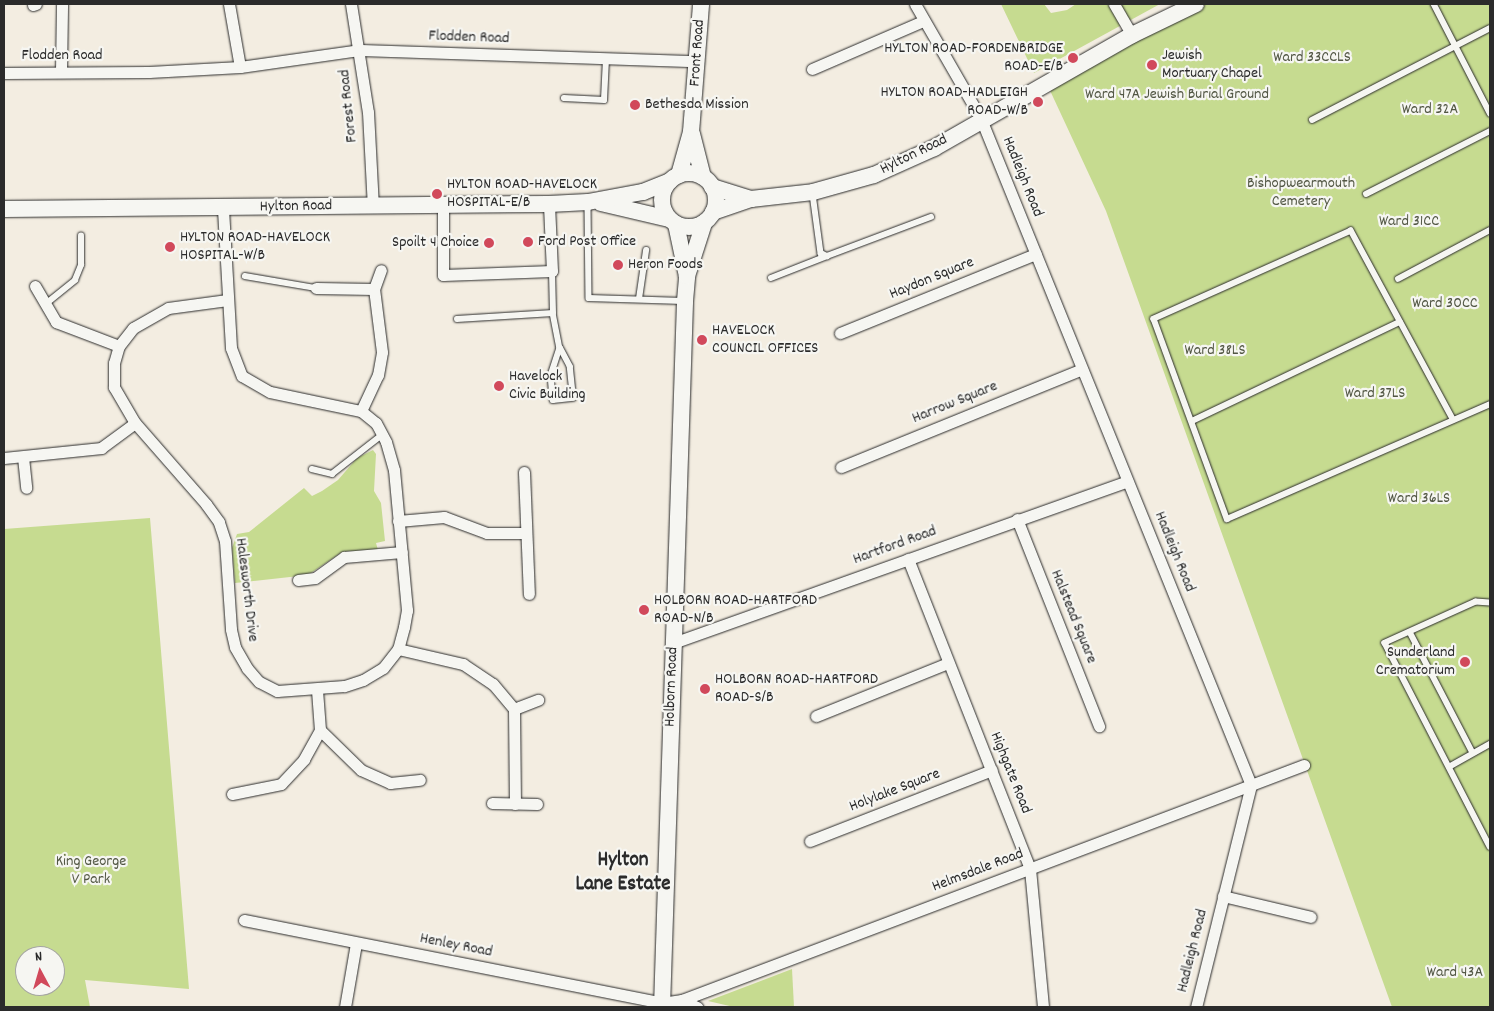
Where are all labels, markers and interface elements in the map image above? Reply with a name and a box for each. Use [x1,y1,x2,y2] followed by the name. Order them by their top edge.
[686,19,710,87] street label: Front Road
[428,27,510,49] street label: Flodden Road
[884,39,1063,77] place label: HYLTON ROAD-FORDENBRIDGE ROAD-E/B
[21,46,103,66] street label: Flodden Road
[1162,46,1262,84] place label: Jewish Mortuary Chapel
[1273,48,1351,68] park label: Ward 33CCLS
[1067,52,1079,64] marker: HYLTON ROAD-FORDENBRIDGE ROAD-E/B
[1146,59,1158,71] marker: Jewish Mortuary Chapel
[336,68,362,144] street label: Forest Road
[881,83,1028,121] place label: HYLTON ROAD-HADLEIGH ROAD-W/B
[1085,85,1269,105] park label: Ward 47A Jewish Burial Ground
[645,95,749,115] place label: Bethesda Mission
[1032,96,1044,108] marker: HYLTON ROAD-HADLEIGH ROAD-W/B
[629,99,641,111] marker: Bethesda Mission
[1402,100,1458,120] park label: Ward 32A
[877,130,951,180] street label: Hylton Road
[997,134,1047,220] street label: Hadleigh Road
[1247,174,1355,212] park label: Bishopwearmouth Cemetery
[447,175,597,213] place label: HYLTON ROAD-HAVELOCK HOSPITAL-E/B
[431,188,443,200] marker: HYLTON ROAD-HAVELOCK HOSPITAL-E/B
[260,197,332,217] street label: Hylton Road
[1379,212,1439,232] park label: Ward 31CC
[180,228,330,266] place label: HYLTON ROAD-HAVELOCK HOSPITAL-W/B
[538,232,636,252] place label: Ford Post Office
[392,233,479,253] place label: Spoilt 4 Choice
[522,236,534,248] marker: Ford Post Office
[483,237,495,249] marker: Spoilt 4 Choice
[164,241,176,253] marker: HYLTON ROAD-HAVELOCK HOSPITAL-W/B
[887,253,977,305] street label: Haydon Square
[628,255,703,275] place label: Heron Foods
[612,259,624,271] marker: Heron Foods
[1412,294,1478,314] park label: Ward 30CC
[712,321,818,359] place label: HAVELOCK COUNCIL OFFICES
[696,334,708,346] marker: HAVELOCK COUNCIL OFFICES
[1185,341,1245,361] park label: Ward 38LS
[509,367,586,405] place label: Havelock Civic Building
[910,377,1000,429] street label: Harrow Square
[493,380,505,392] marker: Havelock Civic Building
[1345,384,1405,404] park label: Ward 37LS
[1388,489,1450,509] park label: Ward 36LS
[1149,509,1199,595] street label: Hadleigh Road
[851,522,939,570] street label: Hartford Road
[230,537,262,643] street label: Halesworth Drive
[1045,567,1101,667] street label: Halstead Square
[654,591,817,629] place label: HOLBORN ROAD-HARTFORD ROAD-N/B
[638,604,650,616] marker: HOLBORN ROAD-HARTFORD ROAD-N/B
[1376,643,1455,681] place label: Sunderland Crematorium
[661,647,683,727] street label: Holborn Road
[1459,656,1471,668] marker: Sunderland Crematorium
[715,670,878,708] place label: HOLBORN ROAD-HARTFORD ROAD-S/B
[699,683,711,695] marker: HOLBORN ROAD-HARTFORD ROAD-S/B
[985,729,1035,817] street label: Highgate Road
[847,765,943,817] street label: Holylake Square
[930,845,1026,897] street label: Helmsdale Road
[575,848,671,898] district label: Hylton Lane Estate
[56,852,126,890] park label: King George V Park
[1173,907,1213,995] street label: Hadleigh Road
[418,930,494,962] street label: Henley Road
[15,946,65,996] north arrow
[34,947,43,967] text: N
[1427,963,1483,983] park label: Ward 43A

